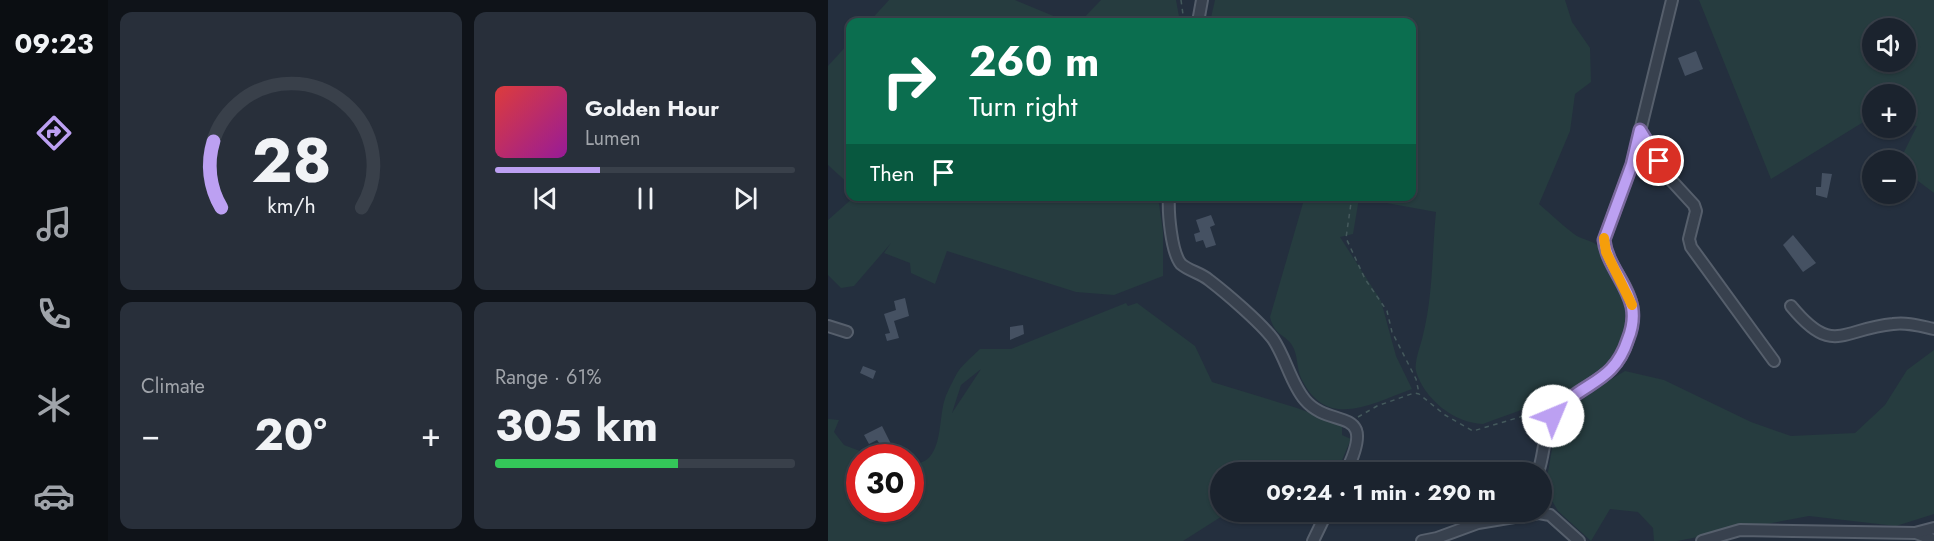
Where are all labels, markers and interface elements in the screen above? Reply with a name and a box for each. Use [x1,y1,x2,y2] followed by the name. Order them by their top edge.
[1862,18,1916,204] map controls
[1862,18,1916,72] button: sound
[14,24,94,63] text: 09:23
[969,31,1100,92] text: 260 m
[870,42,948,120] icon: right
[1862,84,1916,138] button: +
[969,87,1077,126] text: Turn right
[585,92,719,124] text: Golden Hour
[33,112,75,154] icon: directions
[251,115,331,205] text: 28
[585,124,641,153] text: Lumen
[1633,135,1684,186] pin
[1642,144,1675,177] icon: arrive
[1862,150,1916,204] button: −
[927,156,960,189] icon: arrive
[870,157,915,189] text: Then
[529,182,562,215] icon: previous
[629,182,662,215] icon: pause
[729,182,762,215] icon: next
[267,190,315,221] text: km/h
[33,203,75,245] icon: music
[33,293,75,335] icon: phone
[495,363,602,392] text: Range · 61%
[141,372,205,401] text: Climate
[33,384,75,426] icon: climate
[1521,384,1585,448] position arrow
[495,393,658,458] text: 305 km
[254,402,327,467] text: 20°
[141,411,160,458] text: −
[421,411,441,458] text: +
[846,444,924,522] speed limit sign: 30
[33,475,75,517] icon: car
[1266,476,1496,508] text: 09:24 · 1 min · 290 m

